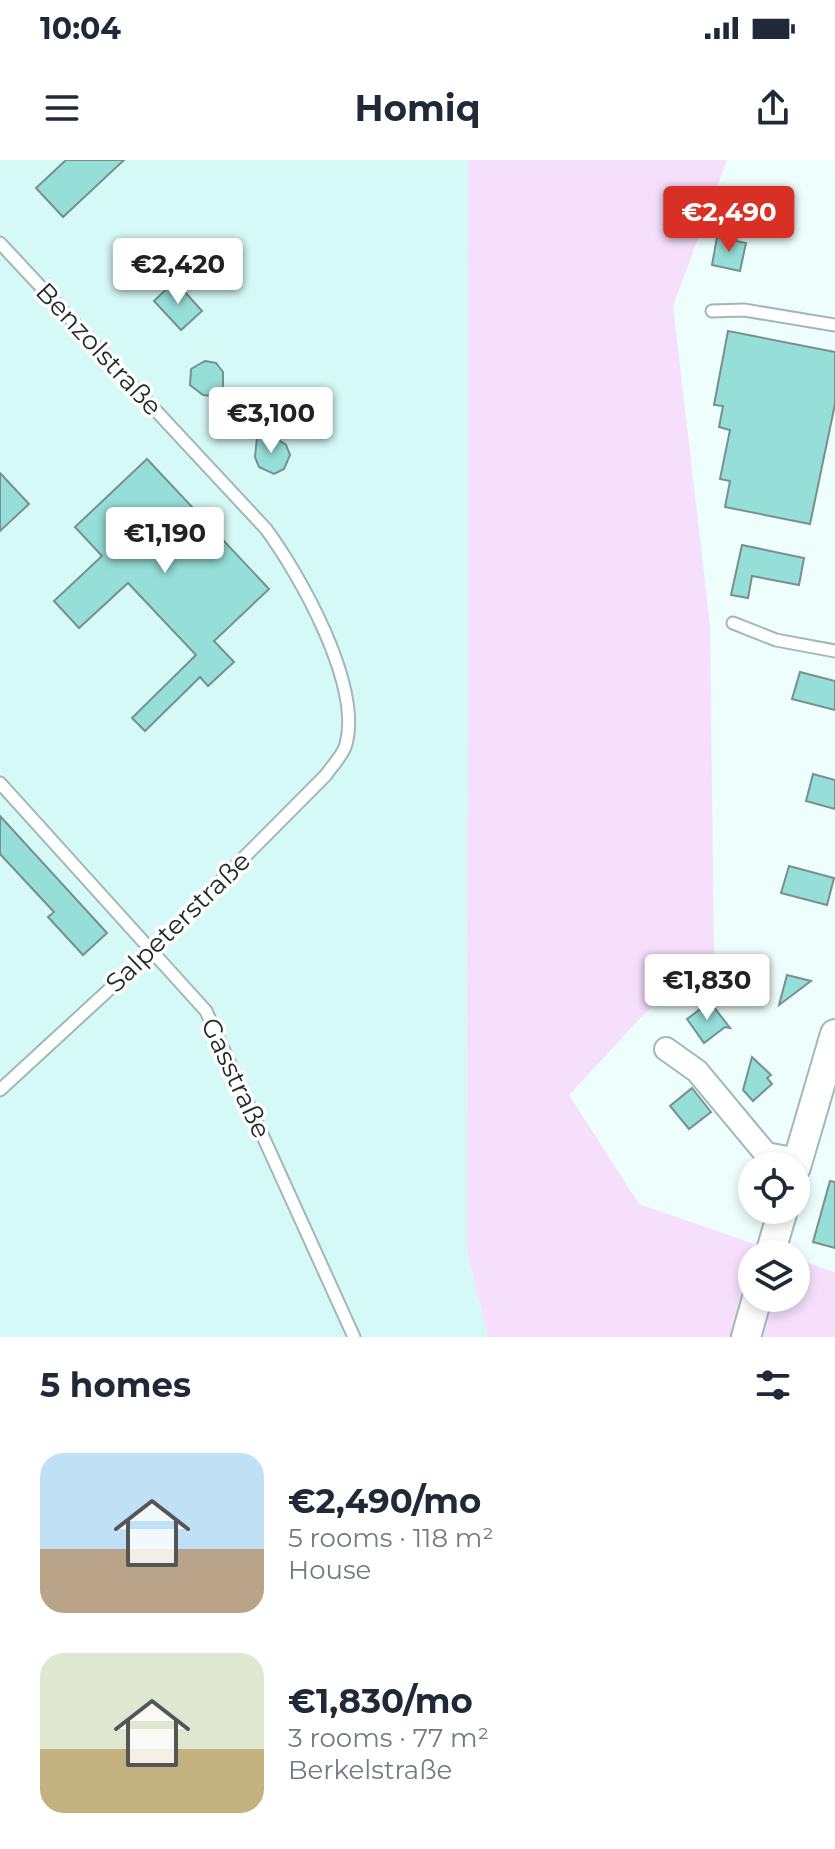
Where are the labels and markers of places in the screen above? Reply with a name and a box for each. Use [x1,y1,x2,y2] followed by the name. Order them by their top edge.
[664,186,794,254] pin: €2,490
[113,238,243,306] pin: €2,420
[206,387,336,455] pin: €3,100
[100,507,230,575] pin: €1,190
[642,954,772,1022] pin: €1,830

